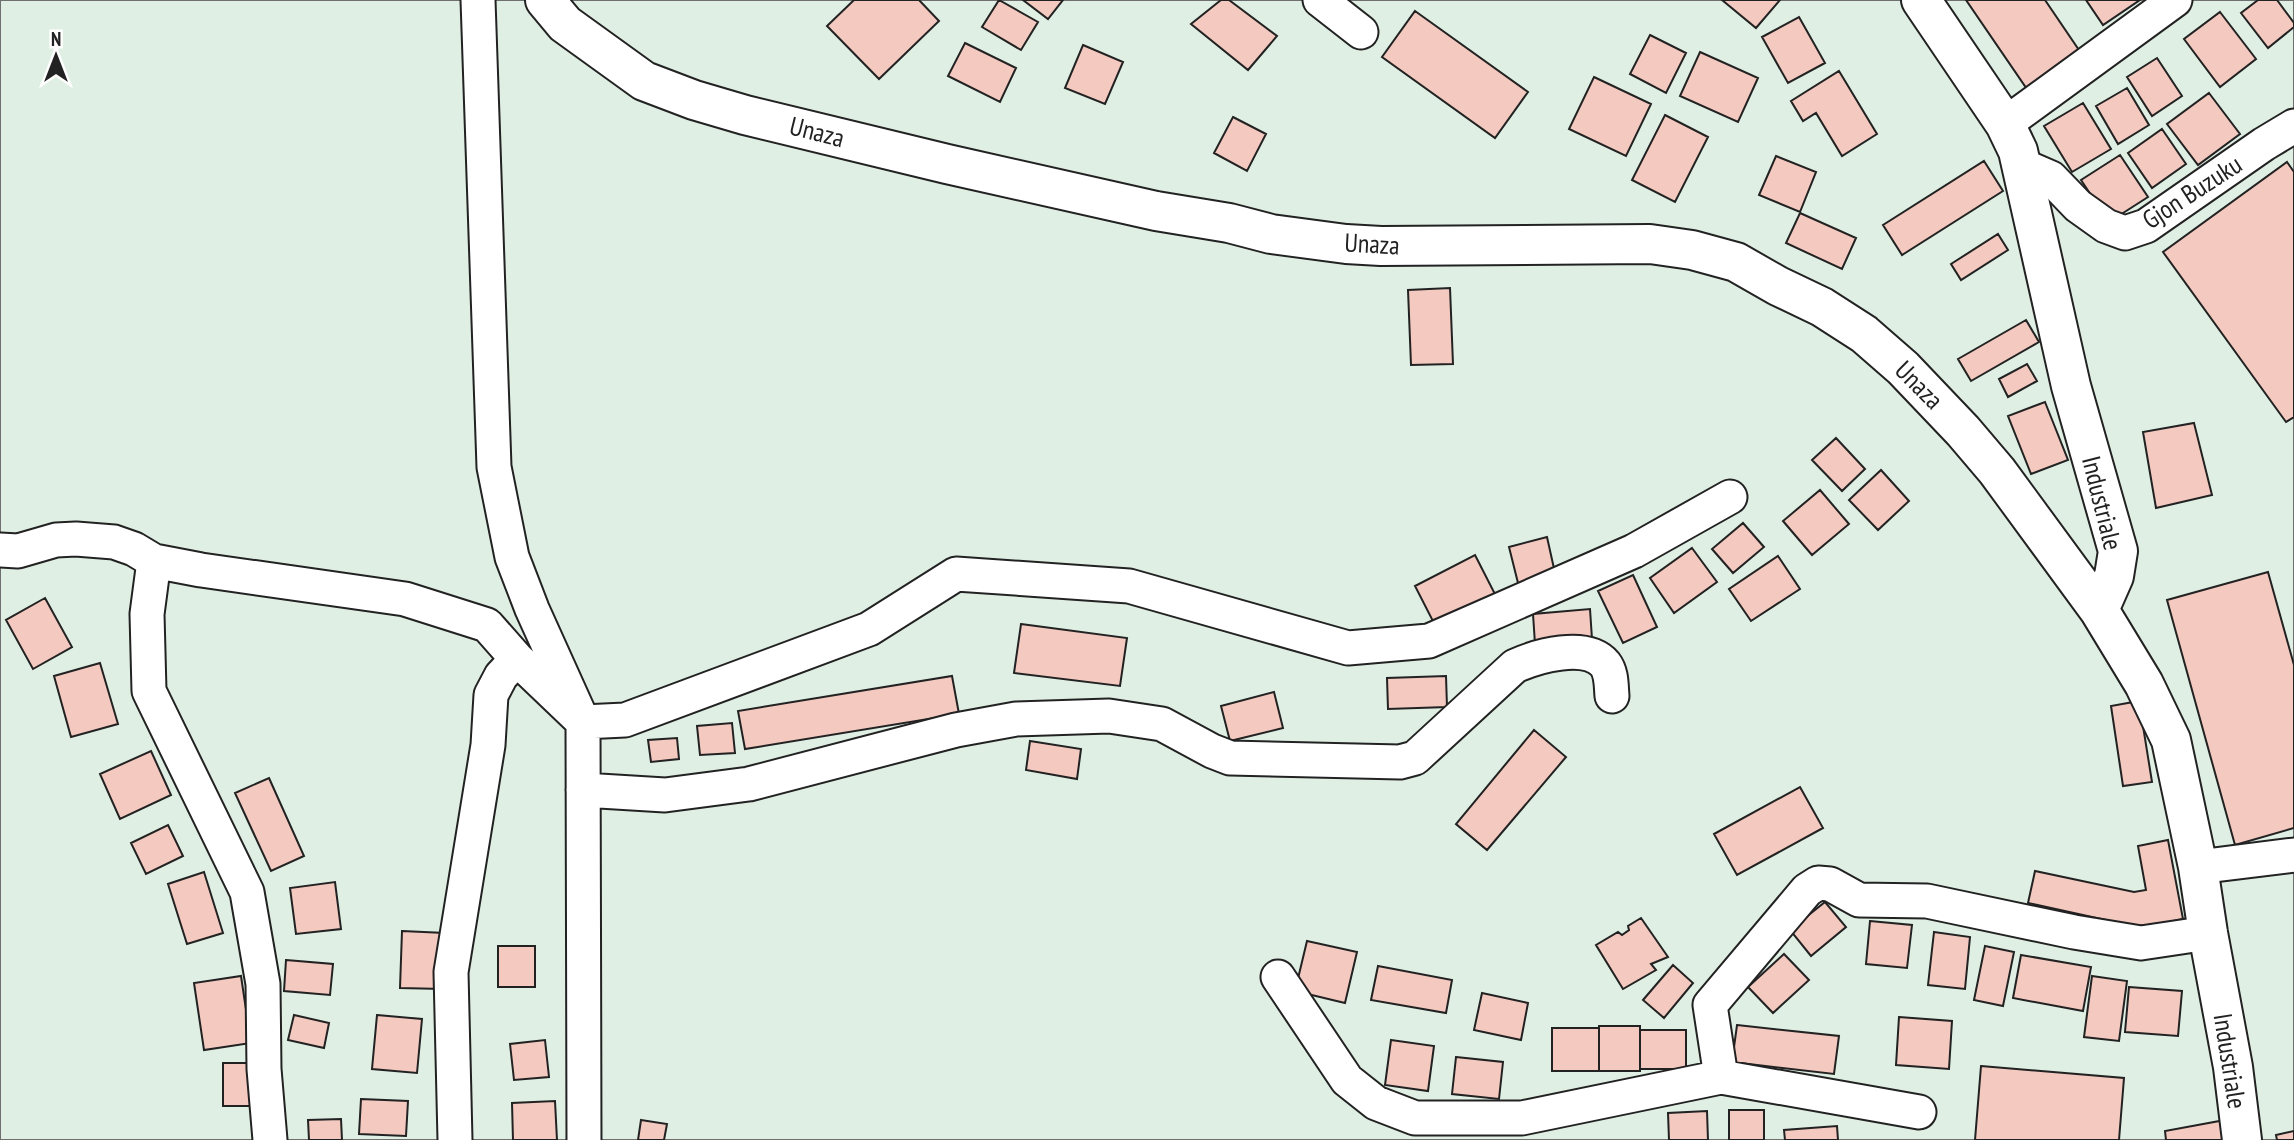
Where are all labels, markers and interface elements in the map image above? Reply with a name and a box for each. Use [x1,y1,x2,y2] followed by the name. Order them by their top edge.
[21,21,91,91] north arrow
[51,27,61,51] text: N
[786,109,848,154] street label: Unaza
[2136,147,2248,236] street label: Gjon Buzuku
[1344,226,1400,261] street label: Unaza
[1888,353,1951,416] street label: Unaza
[2075,452,2130,553] street label: Industriale
[2207,1011,2254,1111] street label: Industriale

